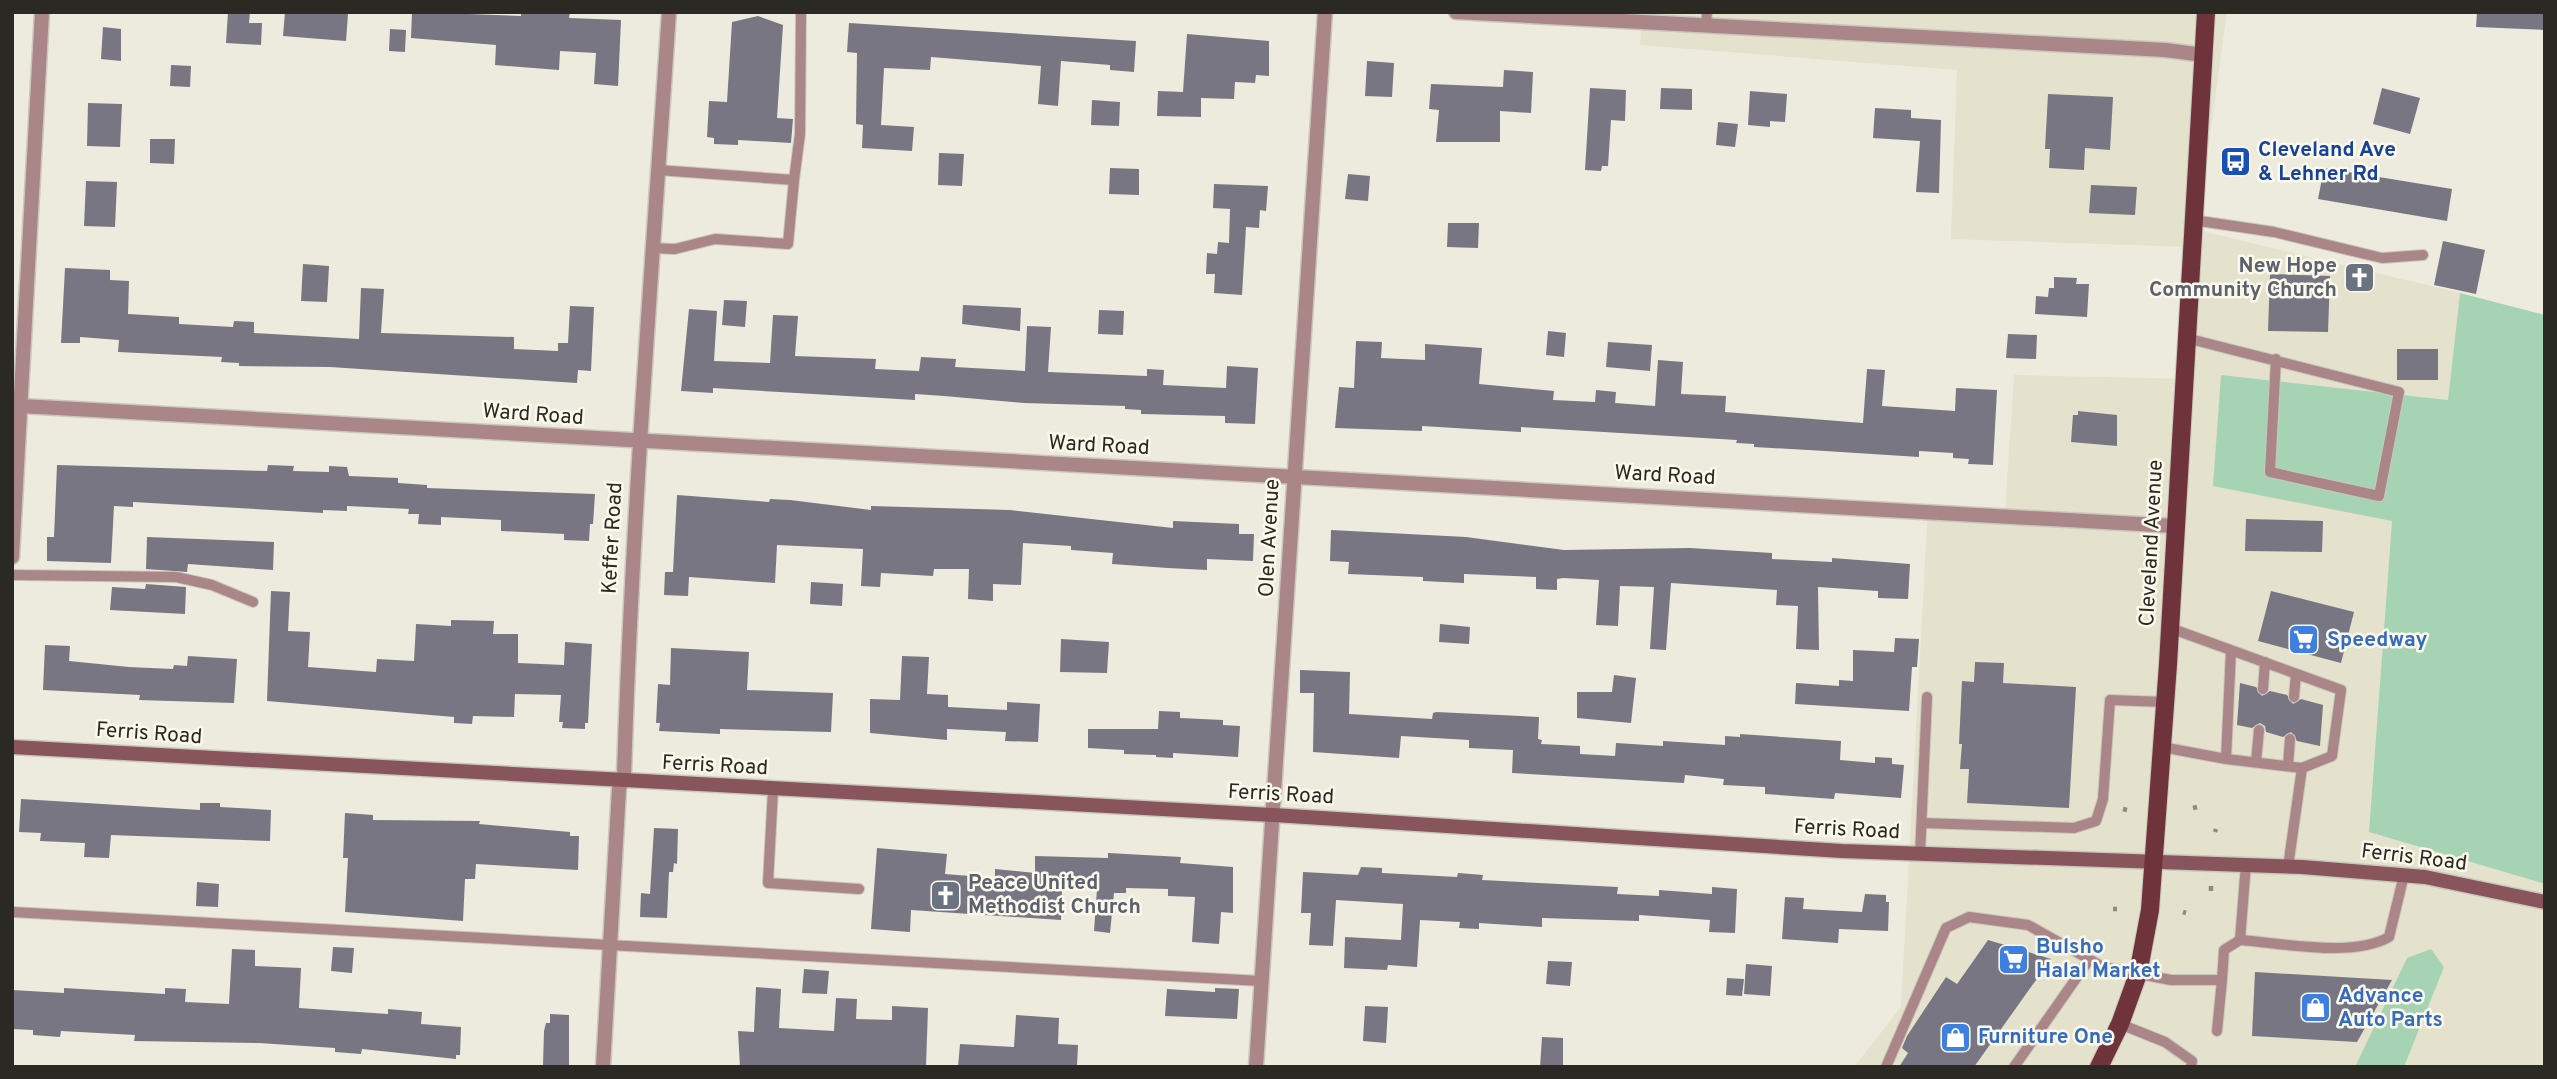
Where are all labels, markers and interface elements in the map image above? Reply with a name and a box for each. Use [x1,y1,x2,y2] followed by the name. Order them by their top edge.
[2258,137,2396,188] place label: Cleveland Ave & Lehner Rd
[2218,145,2252,179] bus stop icon: Cleveland Ave & Lehner Rd
[2149,253,2337,304] place label: New Hope Community Church
[2343,261,2377,295] church icon: New Hope Community Church
[481,398,585,432] street label: Ward Road
[1048,430,1150,462] street label: Ward Road
[2134,459,2170,627] street label: Cleveland Avenue
[1614,460,1716,492] street label: Ward Road
[1253,478,1287,598] street label: Olen Avenue
[597,481,629,595] street label: Keffer Road
[2287,623,2321,657] supermarket icon: Speedway
[2327,627,2427,654] place label: Speedway
[95,717,203,751] street label: Ferris Road
[661,750,769,782] street label: Ferris Road
[1227,779,1335,811] street label: Ferris Road
[1793,814,1901,846] street label: Ferris Road
[2360,838,2468,878] street label: Ferris Road
[968,870,1141,921] place label: Peace United Methodist Church
[928,878,962,912] church icon: Peace United Methodist Church
[2036,934,2161,985] place label: Bulsho Halal Market
[1996,942,2030,976] supermarket icon: Bulsho Halal Market
[2338,983,2443,1034] place label: Advance Auto Parts
[2298,991,2332,1025] shop icon: Advance Auto Parts
[1938,1020,1972,1054] shop icon: Furniture One
[1978,1024,2113,1051] place label: Furniture One

